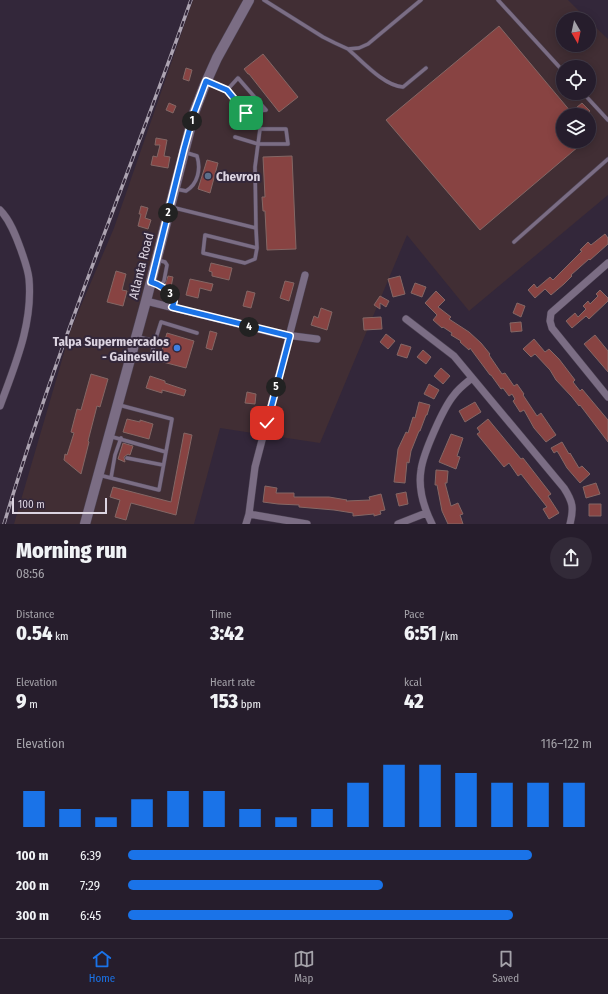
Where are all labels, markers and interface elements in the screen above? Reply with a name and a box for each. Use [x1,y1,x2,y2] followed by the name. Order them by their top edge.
[556,12,596,52] north arrow
[556,12,596,148] map controls
[556,60,596,100] button: locate
[229,96,263,130] pin
[235,102,257,124] icon: arrive
[556,108,596,148] button: layers
[182,111,202,131] pin: 1
[190,114,194,127] text: 1
[216,169,260,184] place label: Chevron
[203,171,213,181] marker: Chevron
[158,203,178,223] pin: 2
[165,206,171,219] text: 2
[125,231,157,301] street label: Atlanta Road
[160,284,180,304] pin: 3
[167,287,173,300] text: 3
[239,317,259,337] pin: 4
[246,320,252,333] text: 4
[53,334,169,364] place label: Talpa Supermercados - Gainesville
[172,343,182,353] marker: Talpa Supermercados - Gainesville
[266,377,286,397] pin: 5
[273,380,279,393] text: 5
[250,406,284,440] pin
[256,412,278,434] icon: check
[12,496,107,515] scale bar
[18,498,45,511] text: 100 m
[16,537,127,564] text: Morning run
[550,537,592,579] button: share
[16,566,45,581] text: 08:56
[16,608,55,621] text: Distance
[210,608,232,621] text: Time
[404,608,425,621] text: Pace
[16,621,52,645] text: 0.54
[210,621,244,645] text: 3:42
[404,621,437,645] text: 6:51
[52,630,69,643] text: km
[437,630,458,643] text: /km
[16,676,57,689] text: Elevation
[210,676,255,689] text: Heart rate
[404,676,422,689] text: kcal
[16,689,27,713] text: 9
[210,689,238,713] text: 153
[404,689,424,713] text: 42
[27,698,38,711] text: m
[238,698,261,711] text: bpm
[16,736,65,751] text: Elevation
[541,736,592,751] text: 116–122 m
[16,848,48,863] text: 100 m
[80,848,101,863] text: 6:39
[16,878,49,893] text: 200 m
[80,878,100,893] text: 7:29
[16,908,49,923] text: 300 m
[80,908,101,923] text: 6:45
[89,948,115,985] tab: Home
[293,948,315,985] tab: Map
[492,948,519,985] tab: Saved

